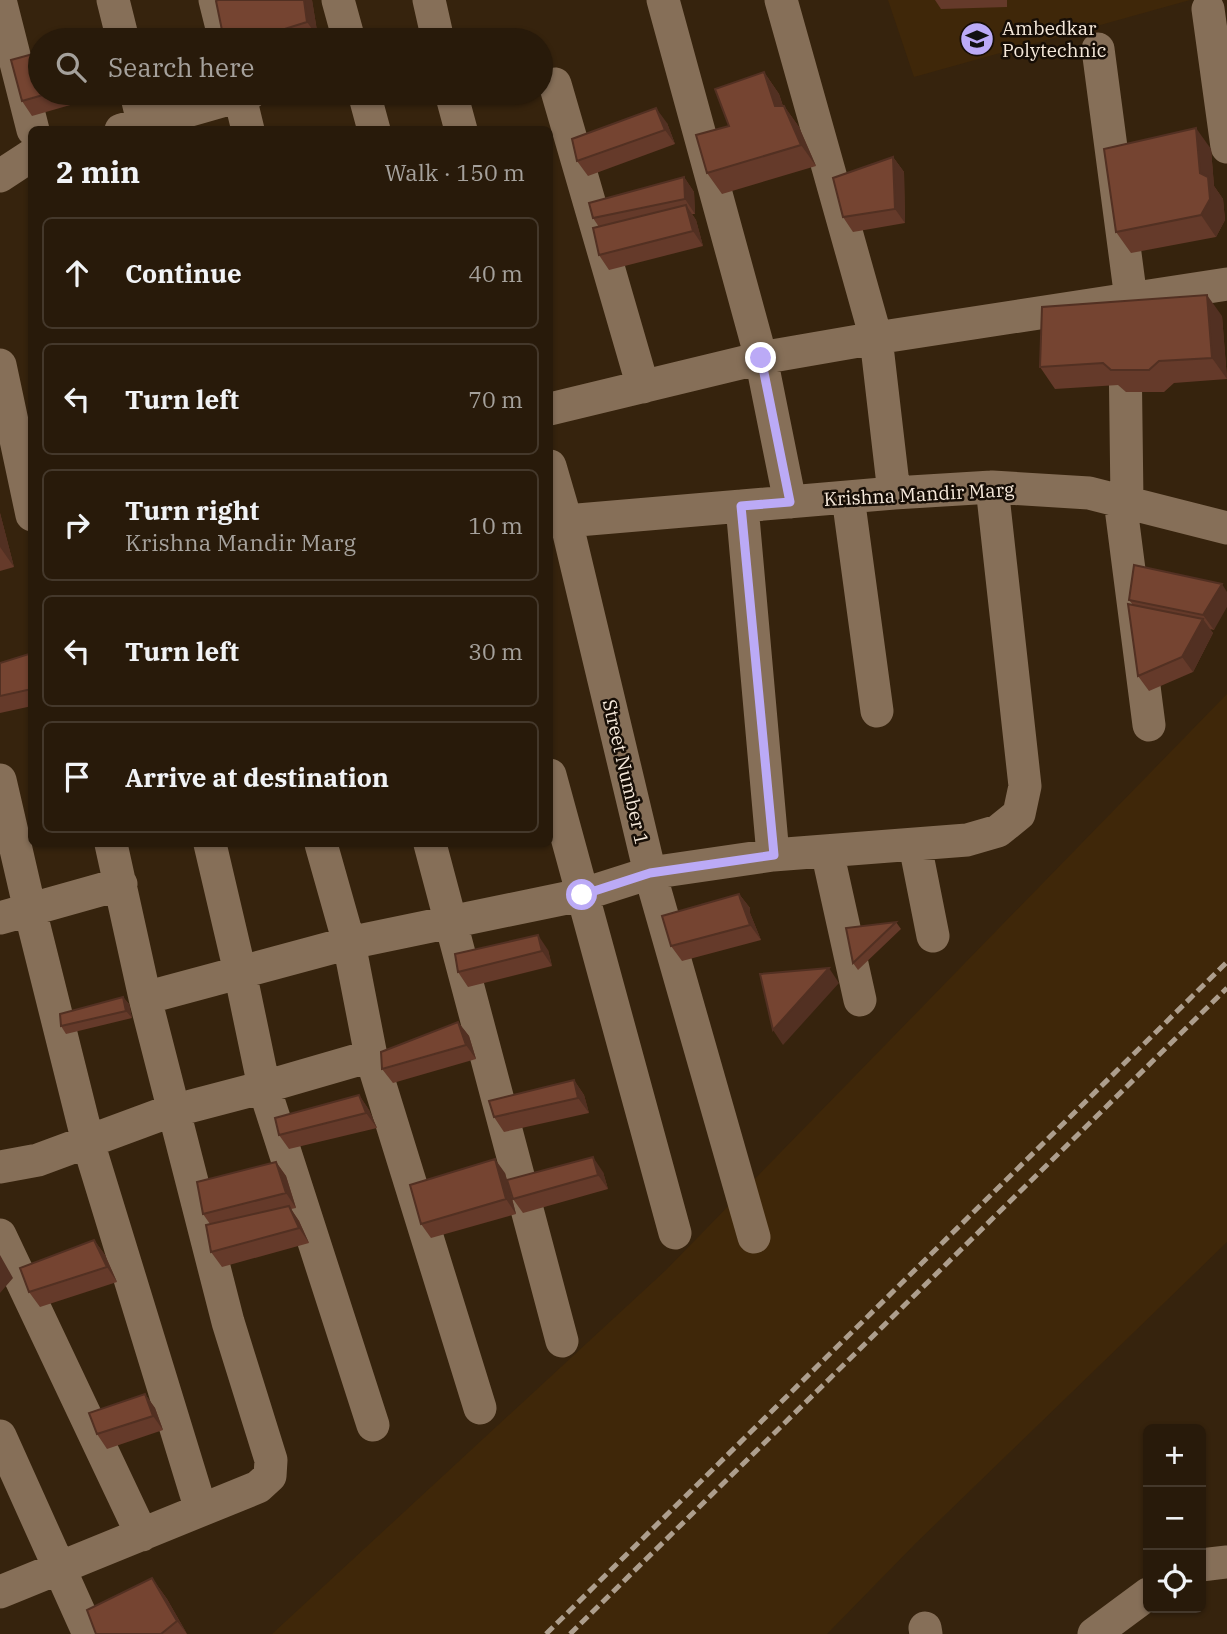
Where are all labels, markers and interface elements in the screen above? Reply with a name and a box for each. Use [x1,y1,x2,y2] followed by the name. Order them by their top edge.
[1002,16,1107,62] place label: Ambedkar Polytechnic
[958,20,996,58] school or university icon: Ambedkar Polytechnic
[28,28,553,105] search box
[52,48,90,86] icon: search
[108,50,254,84] text: Search here
[56,152,140,191] text: 2 min
[384,157,525,187] text: Walk · 150 m
[58,254,96,292] icon: ahead
[125,256,242,290] text: Continue
[468,258,523,288] text: 40 m
[745,342,776,373] route end
[58,380,96,418] icon: left
[125,382,239,416] text: Turn left
[468,384,523,414] text: 70 m
[823,477,1016,511] street label: Krishna Mandir Marg
[125,493,259,527] text: Turn right
[58,506,96,544] icon: right
[468,510,523,540] text: 10 m
[125,527,356,557] text: Krishna Mandir Marg
[58,632,96,670] icon: left
[125,634,239,668] text: Turn left
[468,636,523,666] text: 30 m
[598,697,654,847] street label: Street Number 1
[58,758,96,796] icon: arrive
[125,760,389,794] text: Arrive at destination
[566,879,597,910] route start
[1143,1424,1206,1613] map controls
[1143,1424,1206,1487] button: +
[1143,1487,1206,1550] button: −
[1143,1550,1206,1613] button: locate

